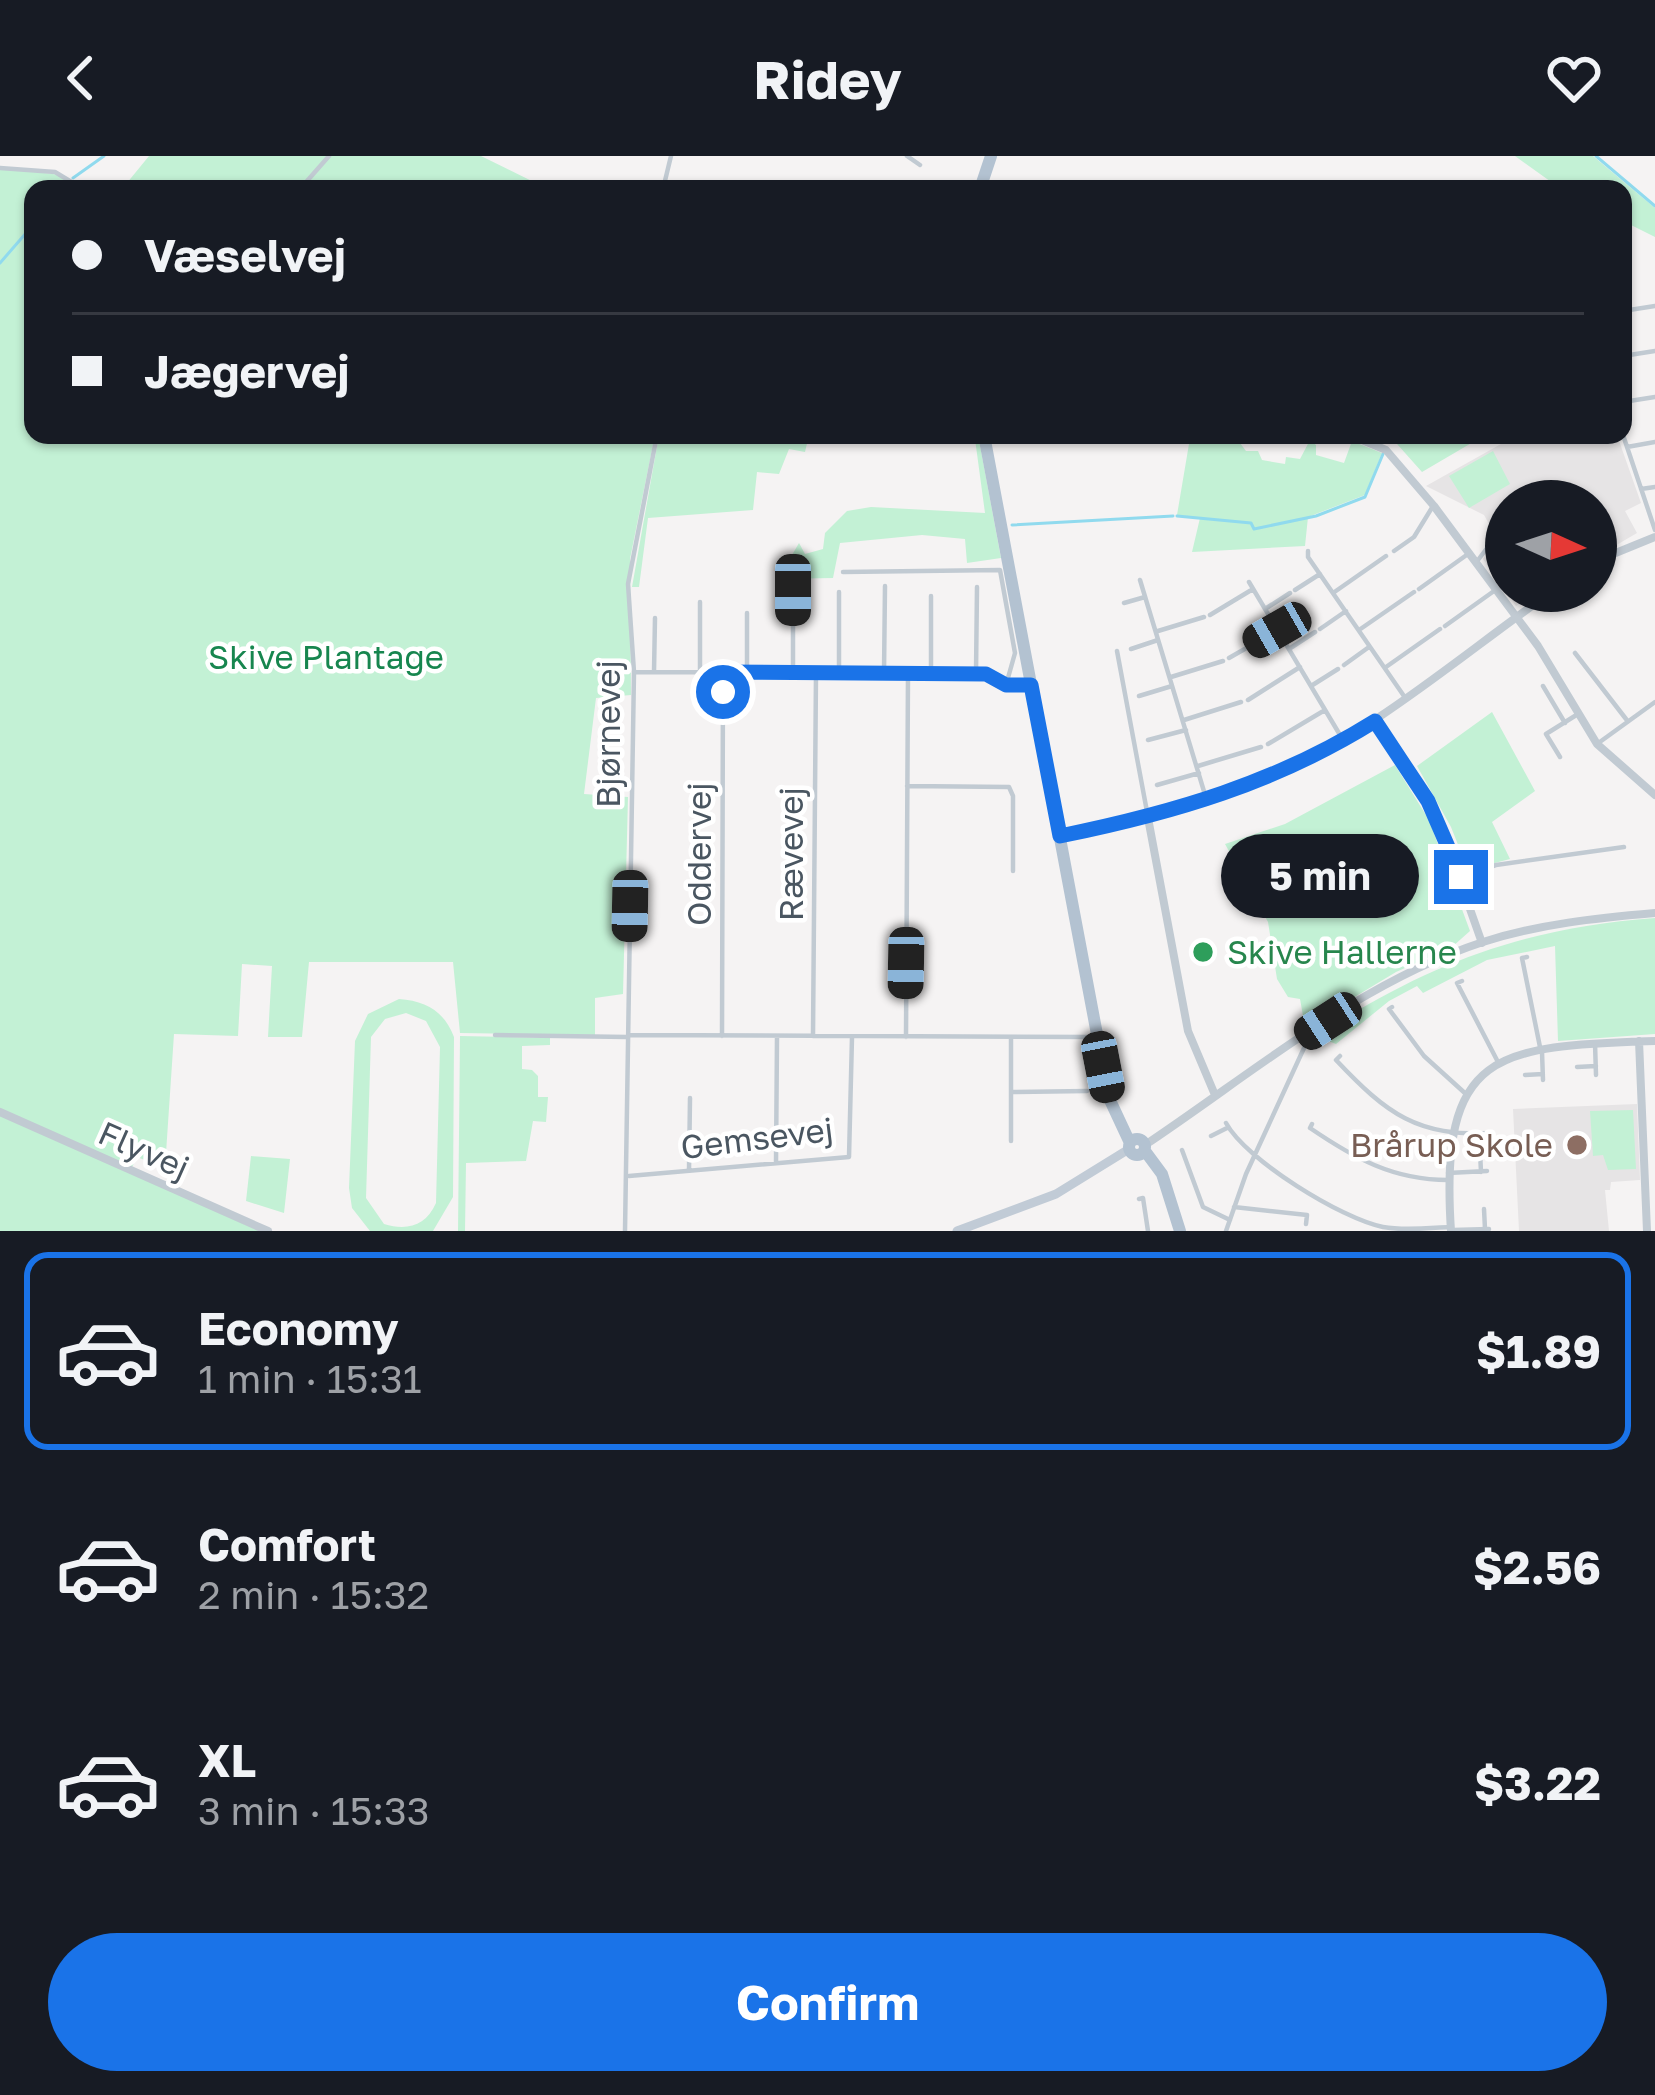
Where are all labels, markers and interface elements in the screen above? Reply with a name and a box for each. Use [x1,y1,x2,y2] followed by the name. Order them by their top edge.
[48,45,114,111] icon: back
[1541,45,1607,111] icon: heart
[753,46,902,111] text: Ridey
[144,228,346,282] text: Væselvej
[144,344,350,398] text: Jægervej
[1485,480,1617,612] north arrow
[1485,480,1617,612] map controls
[775,554,811,626] car
[1237,596,1317,664] car
[208,637,444,676] park label: Skive Plantage
[588,660,627,808] street label: Bjørnevej
[696,665,750,719] route start
[679,782,718,926] street label: Oddervej
[771,787,810,921] street label: Rævevej
[1221,835,1419,919] callout: 5 min
[1434,850,1488,904] route end
[1269,852,1371,899] text: 5 min
[611,870,649,942] car
[887,927,925,999] car
[1227,932,1457,971] place label: Skive Hallerne
[1190,939,1216,965] marker: Skive Hallerne
[1288,986,1368,1056] car
[1078,1028,1128,1106] car
[678,1109,835,1166] street label: Gemsevej
[93,1112,195,1187] street label: Flyvej
[1350,1125,1553,1164] place label: Brårup Skole
[1564,1132,1590,1158] marker: Brårup Skole
[54,1297,162,1405] icon: car
[198,1301,399,1355] text: Economy
[1476,1324,1601,1378] text: $1.89
[198,1355,422,1402] text: 1 min · 15:31
[54,1513,162,1621] icon: car
[198,1517,376,1571] text: Comfort
[1473,1540,1601,1594] text: $2.56
[198,1571,429,1618] text: 2 min · 15:32
[54,1729,162,1837] icon: car
[198,1733,256,1787] text: XL
[1474,1756,1601,1810] text: $3.22
[198,1787,430,1834] text: 3 min · 15:33
[48,1933,1607,2071] button: Confirm

